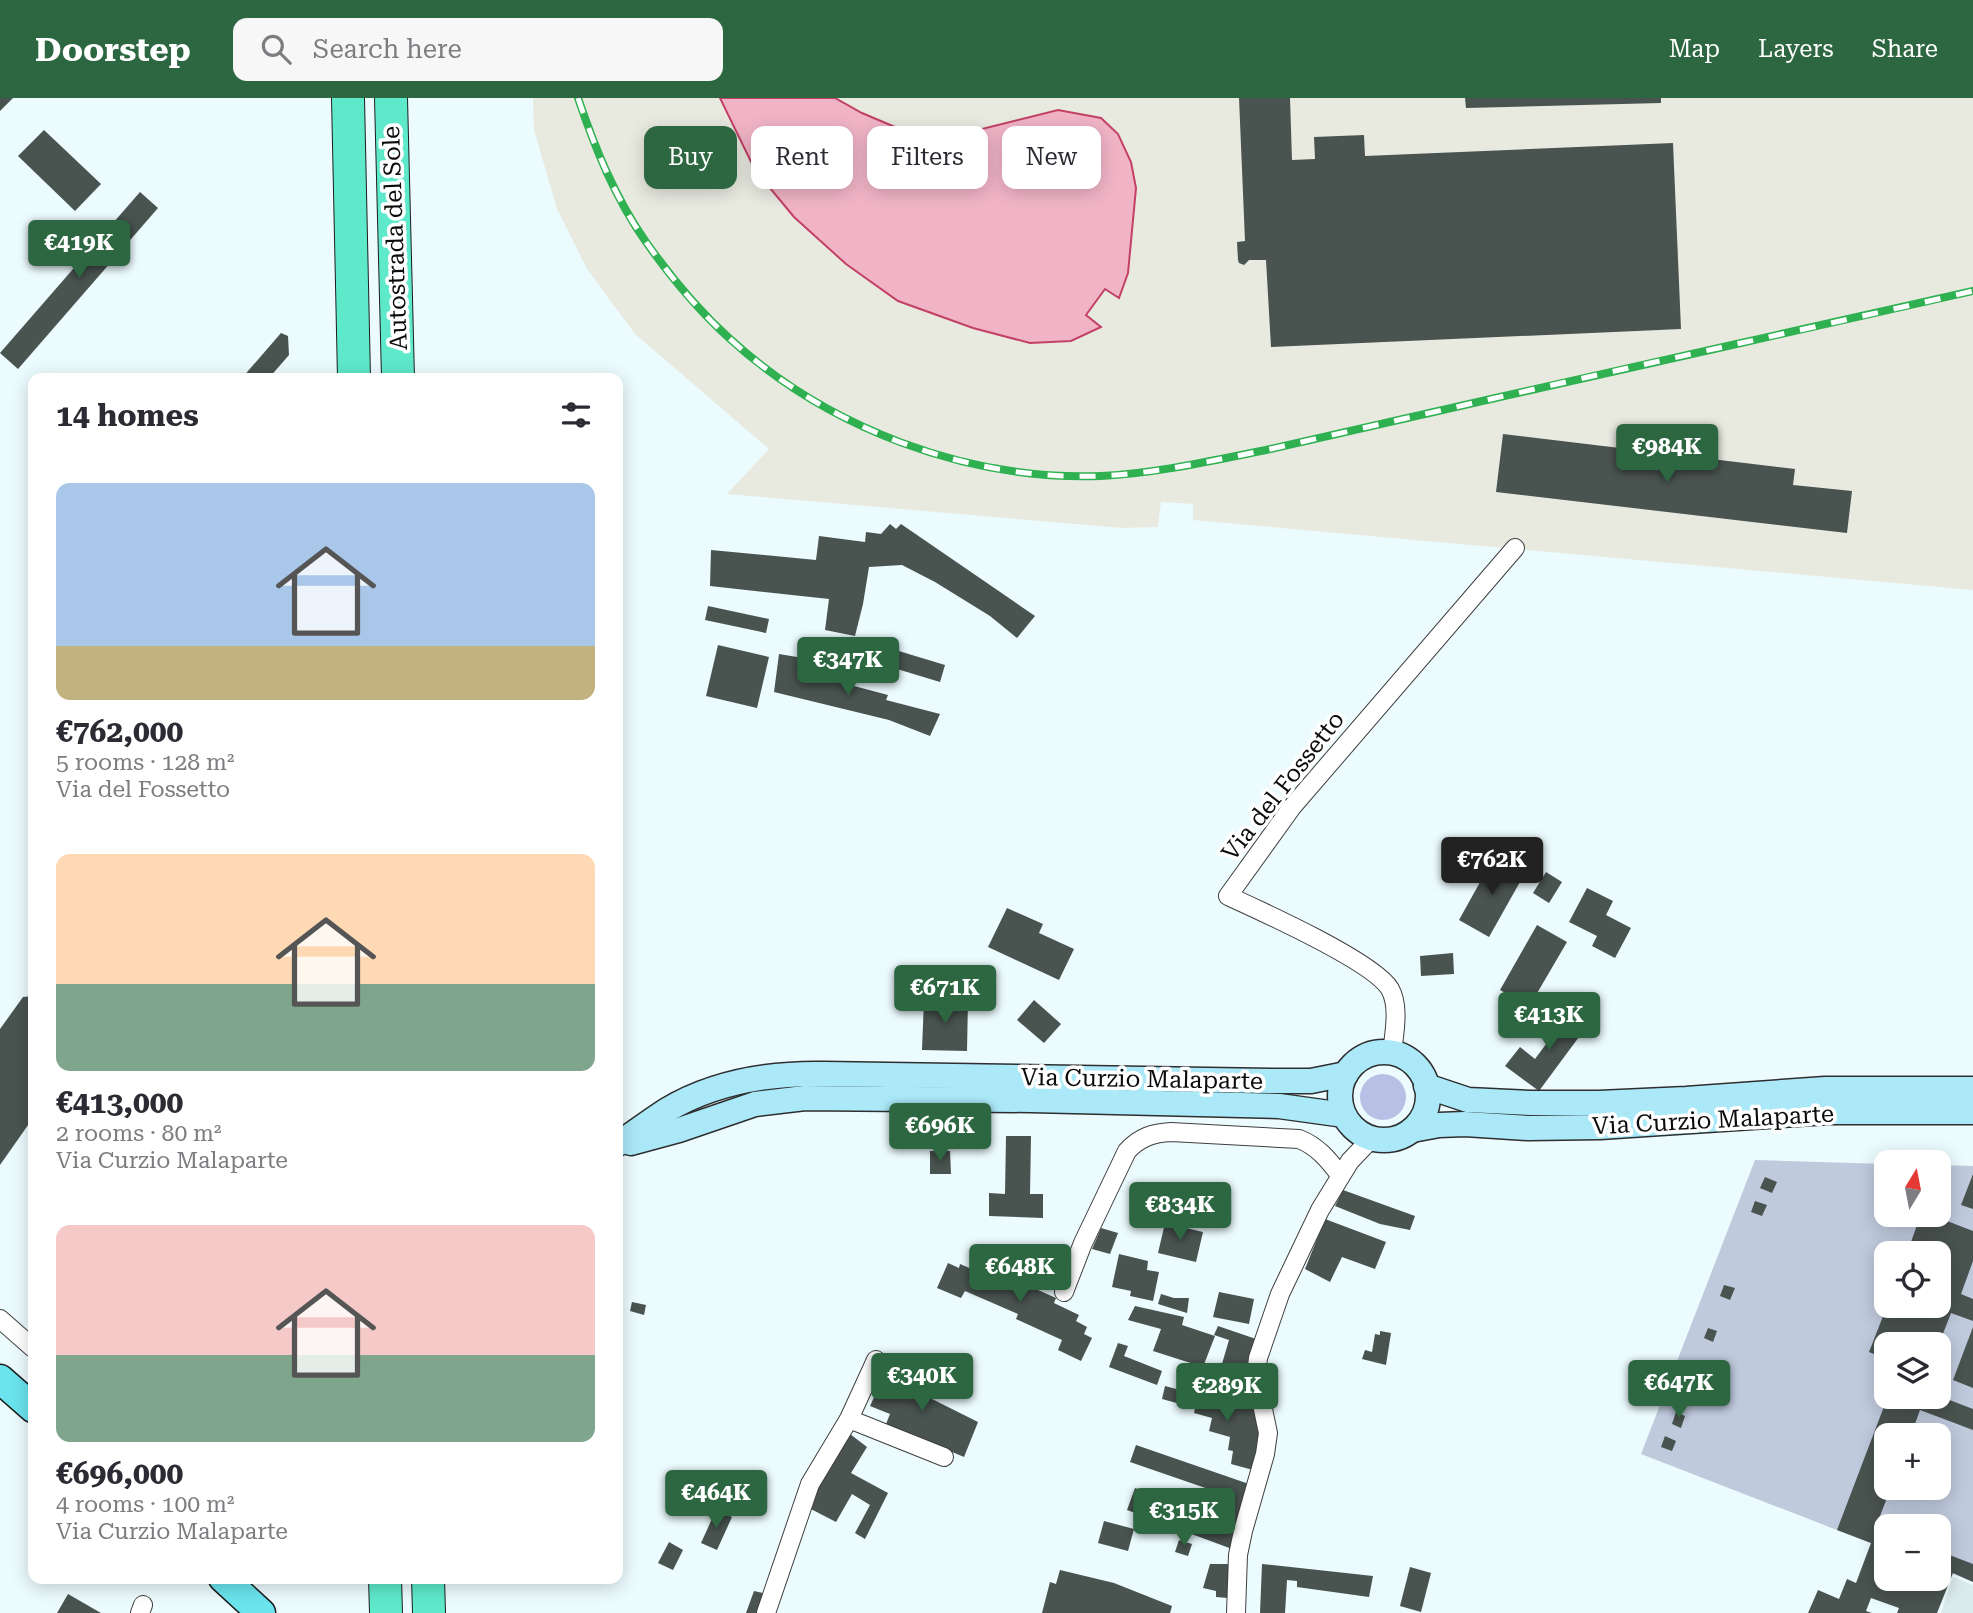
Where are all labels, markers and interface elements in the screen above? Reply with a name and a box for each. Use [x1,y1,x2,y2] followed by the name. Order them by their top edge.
[233,18,723,81] search box
[35,30,191,69] text: Doorstep
[257,30,295,68] icon: search
[313,34,462,64] text: Search here
[1669,35,1720,63] text: Map
[1758,35,1834,63] text: Layers
[1872,35,1938,63] text: Share
[377,125,413,351] street label: Autostrada del Sole
[644,126,737,189] chip: Buy
[751,126,853,189] chip: Rent
[867,126,988,189] chip: Filters
[1002,126,1101,189] chip: New
[30,220,128,280] pin: €419K
[44,229,114,256] text: €419K
[557,396,595,434] icon: filters
[56,398,199,433] text: 14 homes
[1618,424,1716,484] pin: €984K
[1632,433,1702,460] text: €984K
[263,528,389,654] icon: home
[799,638,897,697] pin: €347K
[813,646,883,673] text: €347K
[1216,706,1350,866] street label: Via del Fossetto
[56,714,183,749] text: €762,000
[56,749,234,776] text: 5 rooms · 128 m²
[56,776,230,803] text: Via del Fossetto
[1443,838,1541,897] pin: €762K
[1457,846,1527,873] text: €762K
[263,899,389,1025] icon: home
[896,965,994,1025] pin: €671K
[910,974,980,1001] text: €671K
[1500,992,1598,1052] pin: €413K
[1514,1001,1584,1028] text: €413K
[1021,1063,1263,1095] street label: Via Curzio Malaparte
[56,1085,183,1120] text: €413,000
[1591,1100,1835,1140] street label: Via Curzio Malaparte
[891,1104,989,1163] pin: €696K
[905,1112,975,1139] text: €696K
[56,1120,222,1147] text: 2 rooms · 80 m²
[56,1147,288,1174] text: Via Curzio Malaparte
[1874,1150,1951,1227] north arrow
[1874,1150,1951,1591] map controls
[1131,1182,1229,1242] pin: €834K
[1145,1191,1215,1218] text: €834K
[1874,1241,1951,1318] button: locate
[971,1244,1069,1304] pin: €648K
[985,1253,1055,1280] text: €648K
[263,1270,389,1396] icon: home
[1874,1332,1951,1409] button: layers
[873,1354,971,1413] pin: €340K
[1630,1360,1728,1420] pin: €647K
[887,1362,957,1389] text: €340K
[1178,1364,1276,1423] pin: €289K
[1644,1369,1714,1396] text: €647K
[1192,1372,1262,1399] text: €289K
[1874,1423,1951,1500] button: +
[56,1456,183,1491] text: €696,000
[667,1470,765,1530] pin: €464K
[681,1479,751,1506] text: €464K
[1135,1488,1233,1548] pin: €315K
[56,1491,234,1518] text: 4 rooms · 100 m²
[1149,1497,1219,1524] text: €315K
[1874,1514,1951,1591] button: −
[56,1518,288,1545] text: Via Curzio Malaparte

